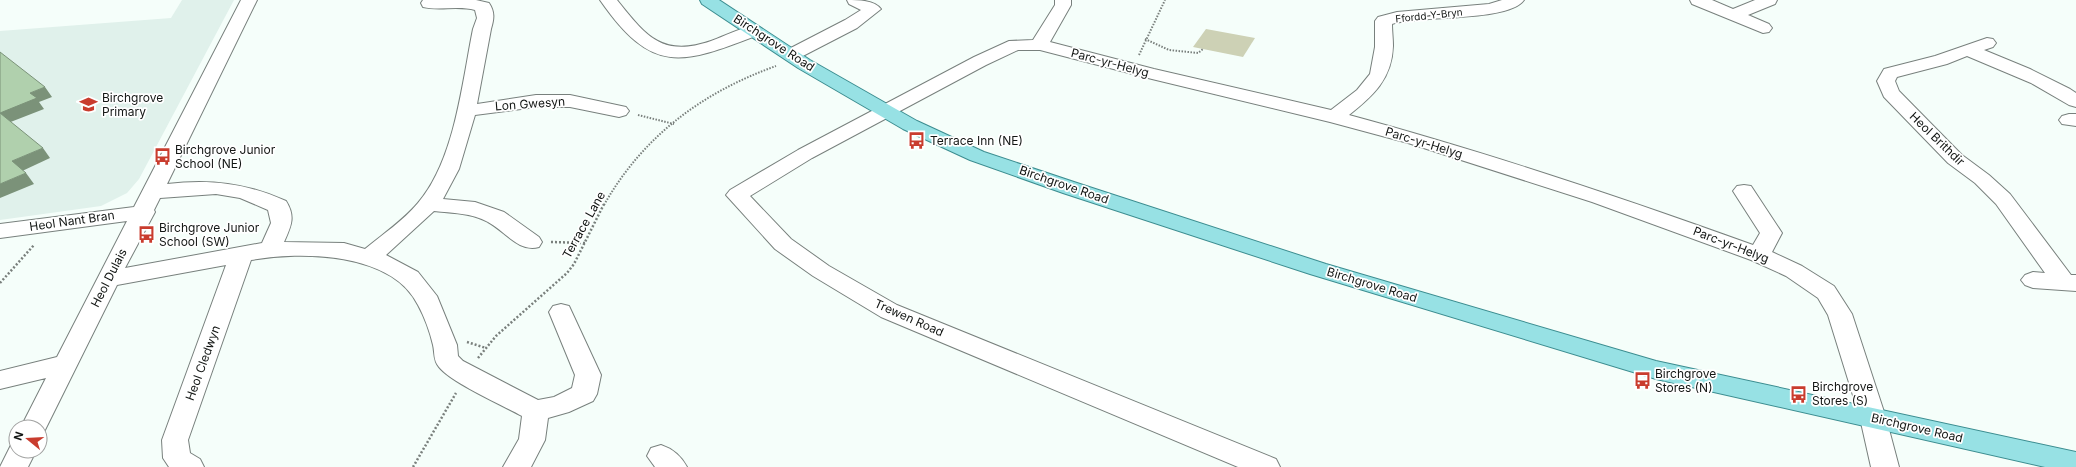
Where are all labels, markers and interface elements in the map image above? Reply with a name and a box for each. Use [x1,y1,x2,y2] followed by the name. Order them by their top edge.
[1395,5,1463,24] street label: Ffordd-Y-Bryn
[731,11,818,74] street label: Birchgrove Road
[1069,45,1151,80] street label: Parc-yr-Helyg
[102,90,163,119] place label: Birchgrove Primary
[494,94,565,113] street label: Lon Gwesyn
[79,95,99,115] school or university icon: Birchgrove Primary
[1907,109,1968,169] street label: Heol Brithdir
[1384,124,1465,161] street label: Parc-yr-Helyg
[907,131,927,151] bus stop icon: Terrace Inn (NE)
[930,133,1023,148] place label: Terrace Inn (NE)
[175,142,276,171] place label: Birchgrove Junior School (NE)
[152,147,172,167] bus stop icon: Birchgrove Junior School (NE)
[1018,162,1111,207] street label: Birchgrove Road
[559,188,608,261] street label: Terrace Lane
[28,207,115,234] street label: Heol Nant Bran
[159,220,260,249] place label: Birchgrove Junior School (SW)
[1691,223,1771,266] street label: Parc-yr-Helyg
[136,225,156,245] bus stop icon: Birchgrove Junior School (SW)
[87,246,130,310] street label: Heol Dulais
[1325,264,1419,305] street label: Birchgrove Road
[872,296,946,339] street label: Trewen Road
[182,323,223,403] street label: Heol Cledwyn
[1655,366,1716,395] place label: Birchgrove Stores (N)
[1632,371,1652,391] bus stop icon: Birchgrove Stores (N)
[1812,379,1873,408] place label: Birchgrove Stores (S)
[1789,384,1809,404] bus stop icon: Birchgrove Stores (S)
[1870,410,1964,445] street label: Birchgrove Road
[8,419,48,459] north arrow
[11,430,26,442] text: N

